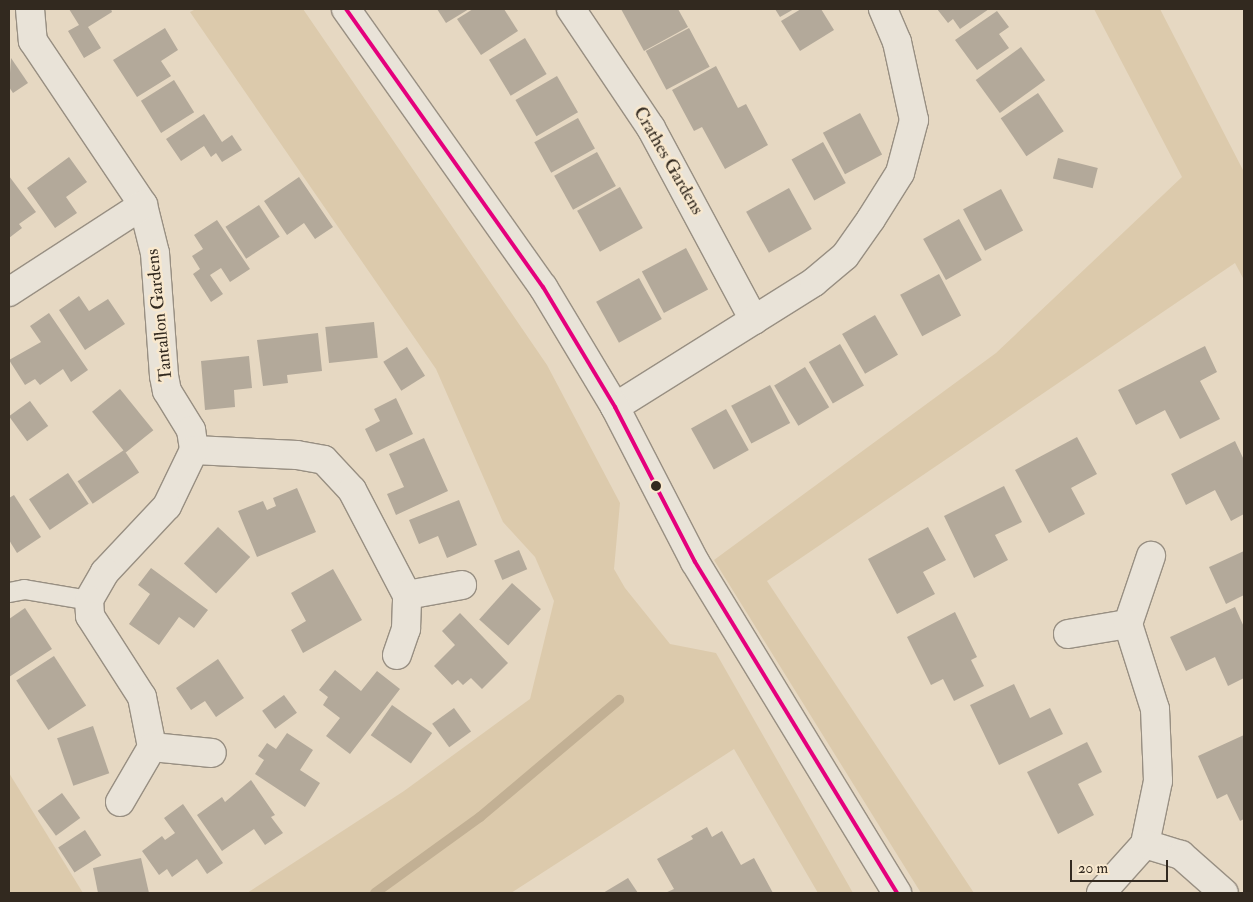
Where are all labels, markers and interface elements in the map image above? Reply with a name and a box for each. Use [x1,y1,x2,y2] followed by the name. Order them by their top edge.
[628,103,708,219] street label: Crathes Gardens
[142,248,178,382] street label: Tantallon Gardens
[651,481,661,491] unlabelled marker
[1073,850,1170,882] scale bar
[1078,859,1108,878] text: 20 m

